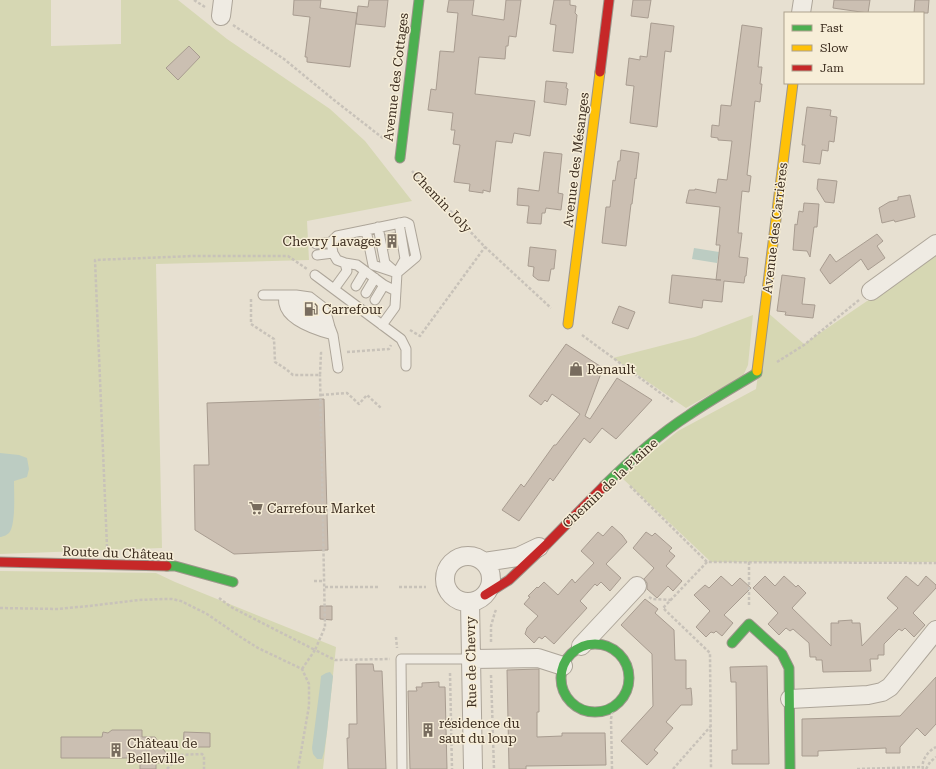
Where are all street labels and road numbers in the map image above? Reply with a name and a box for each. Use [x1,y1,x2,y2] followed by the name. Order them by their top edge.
[381,12,411,142] street label: Avenue des Cottages
[560,92,592,228] street label: Avenue des Mésanges
[760,162,790,294] street label: Avenue des Carrières
[409,168,475,236] street label: Chemin Joly
[559,435,661,531] street label: Chemin de la Plaine
[62,544,174,562] street label: Route du Château
[463,616,479,708] street label: Rue de Chevry

